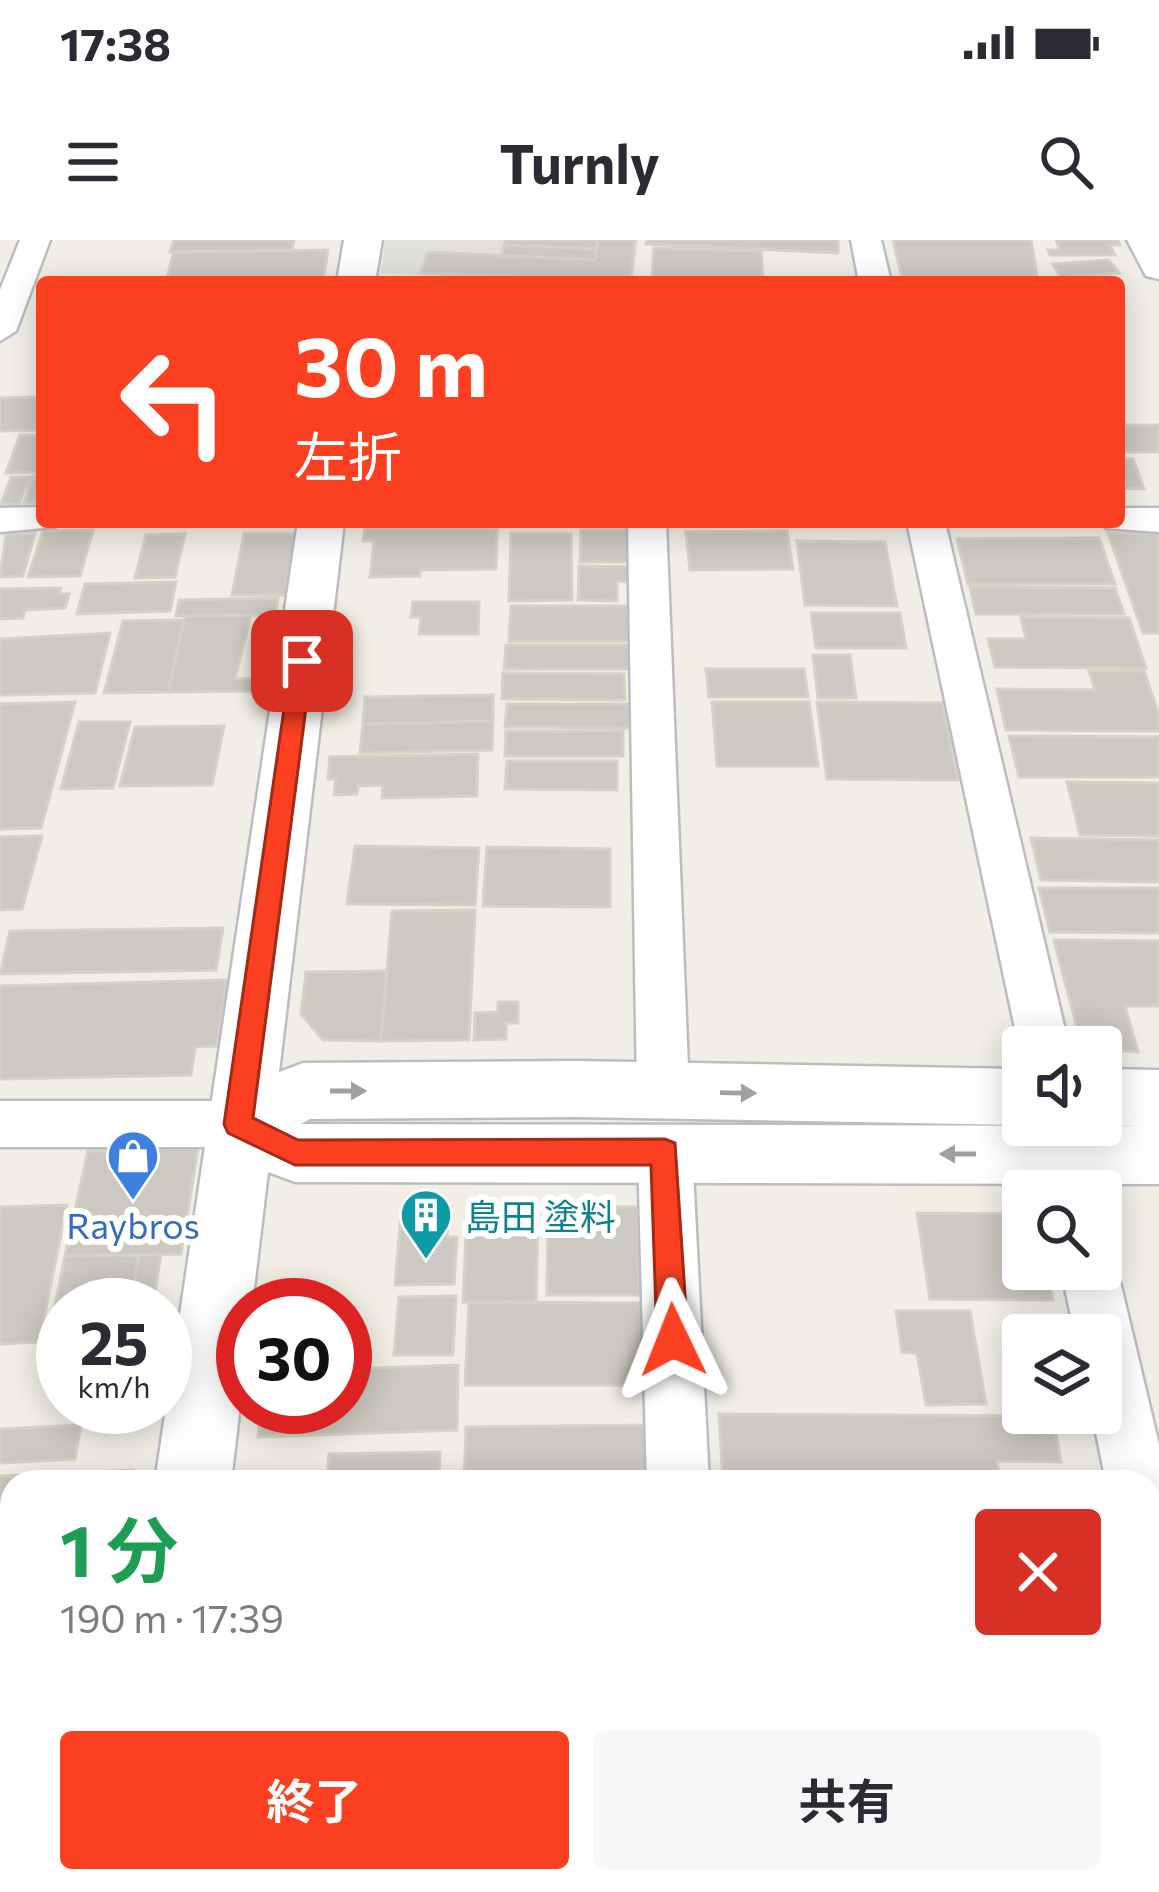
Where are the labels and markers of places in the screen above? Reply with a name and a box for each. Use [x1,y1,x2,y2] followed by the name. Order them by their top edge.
[251,610,353,712] pin
[105,1128,161,1202] shop icon: Raybros
[398,1187,454,1261] building icon: 島田 塗料
[465,1193,616,1237] place label: 島田 塗料
[66,1202,200,1246] place label: Raybros

